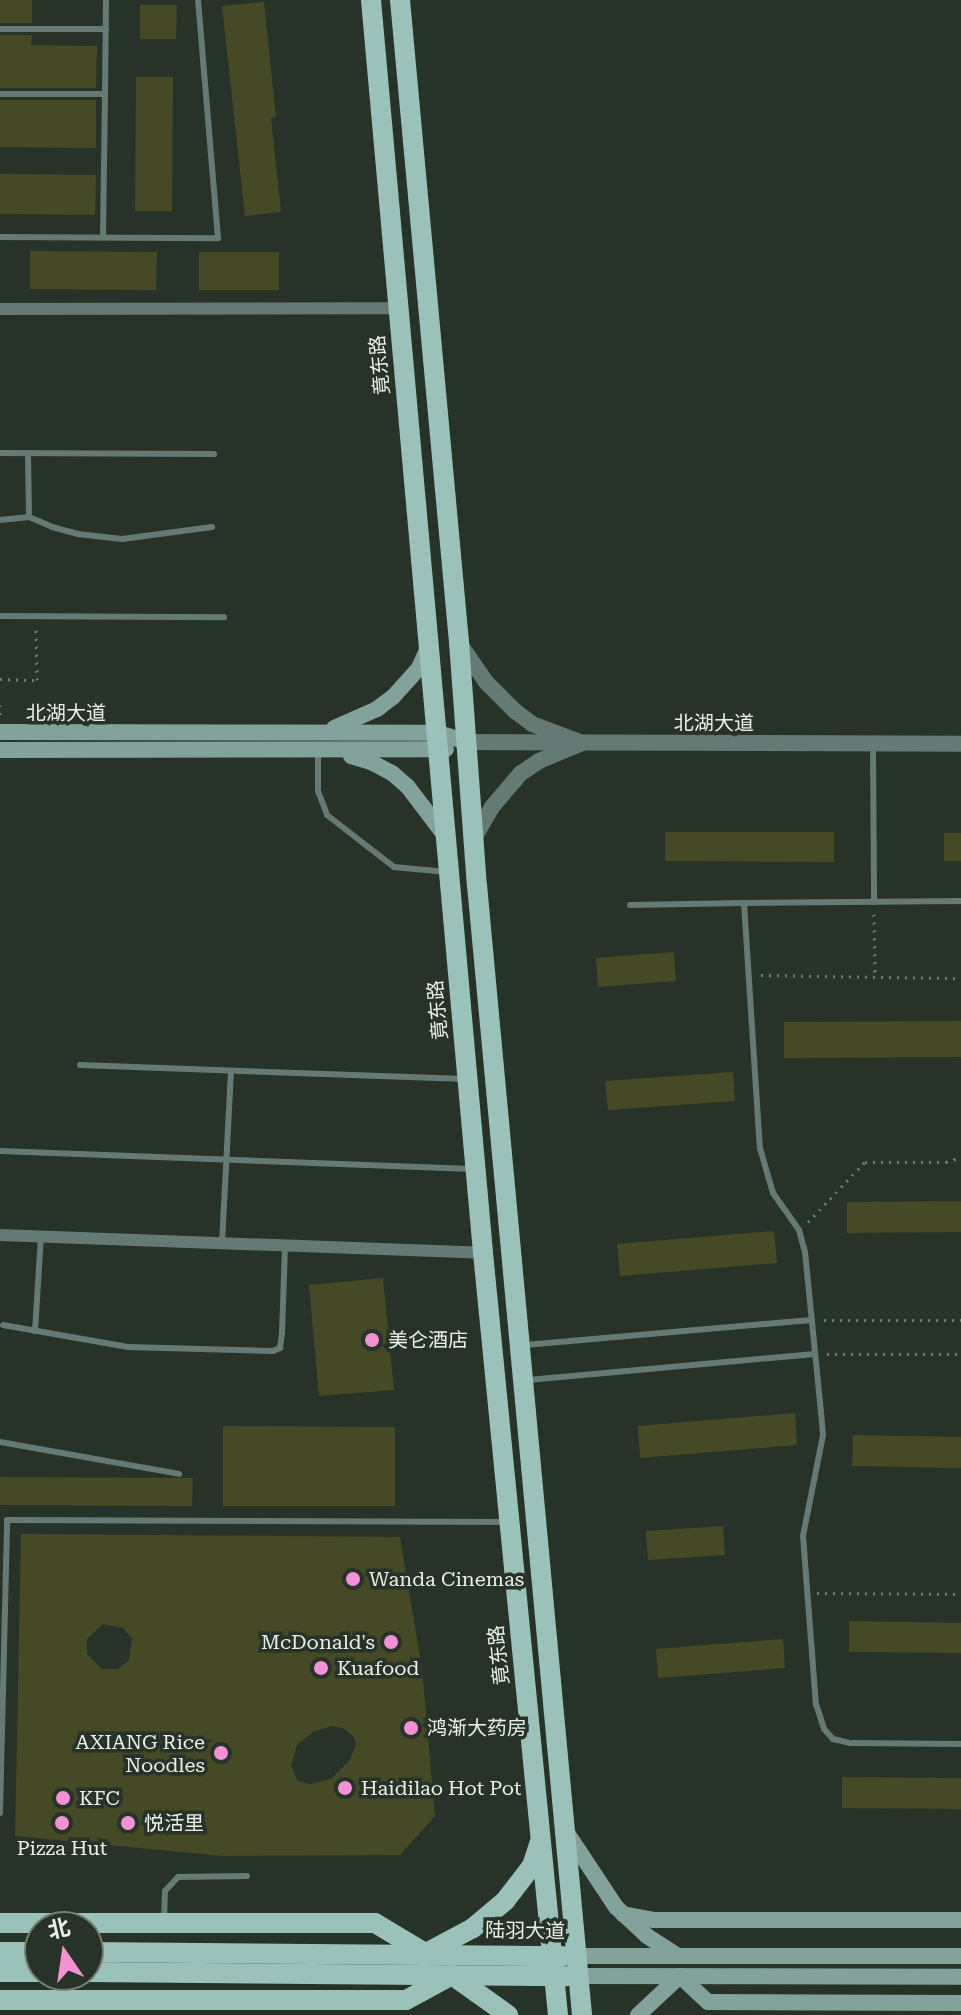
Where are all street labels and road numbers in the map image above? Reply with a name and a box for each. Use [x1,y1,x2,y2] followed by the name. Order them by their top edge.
[365,334,395,396] street label: 竟东路
[26,701,106,725] street label: 北湖大道
[674,711,754,735] street label: 北湖大道
[423,979,453,1041] street label: 竟东路
[484,1624,514,1686] street label: 竟东路
[485,1918,565,1944] street label: 陆羽大道

